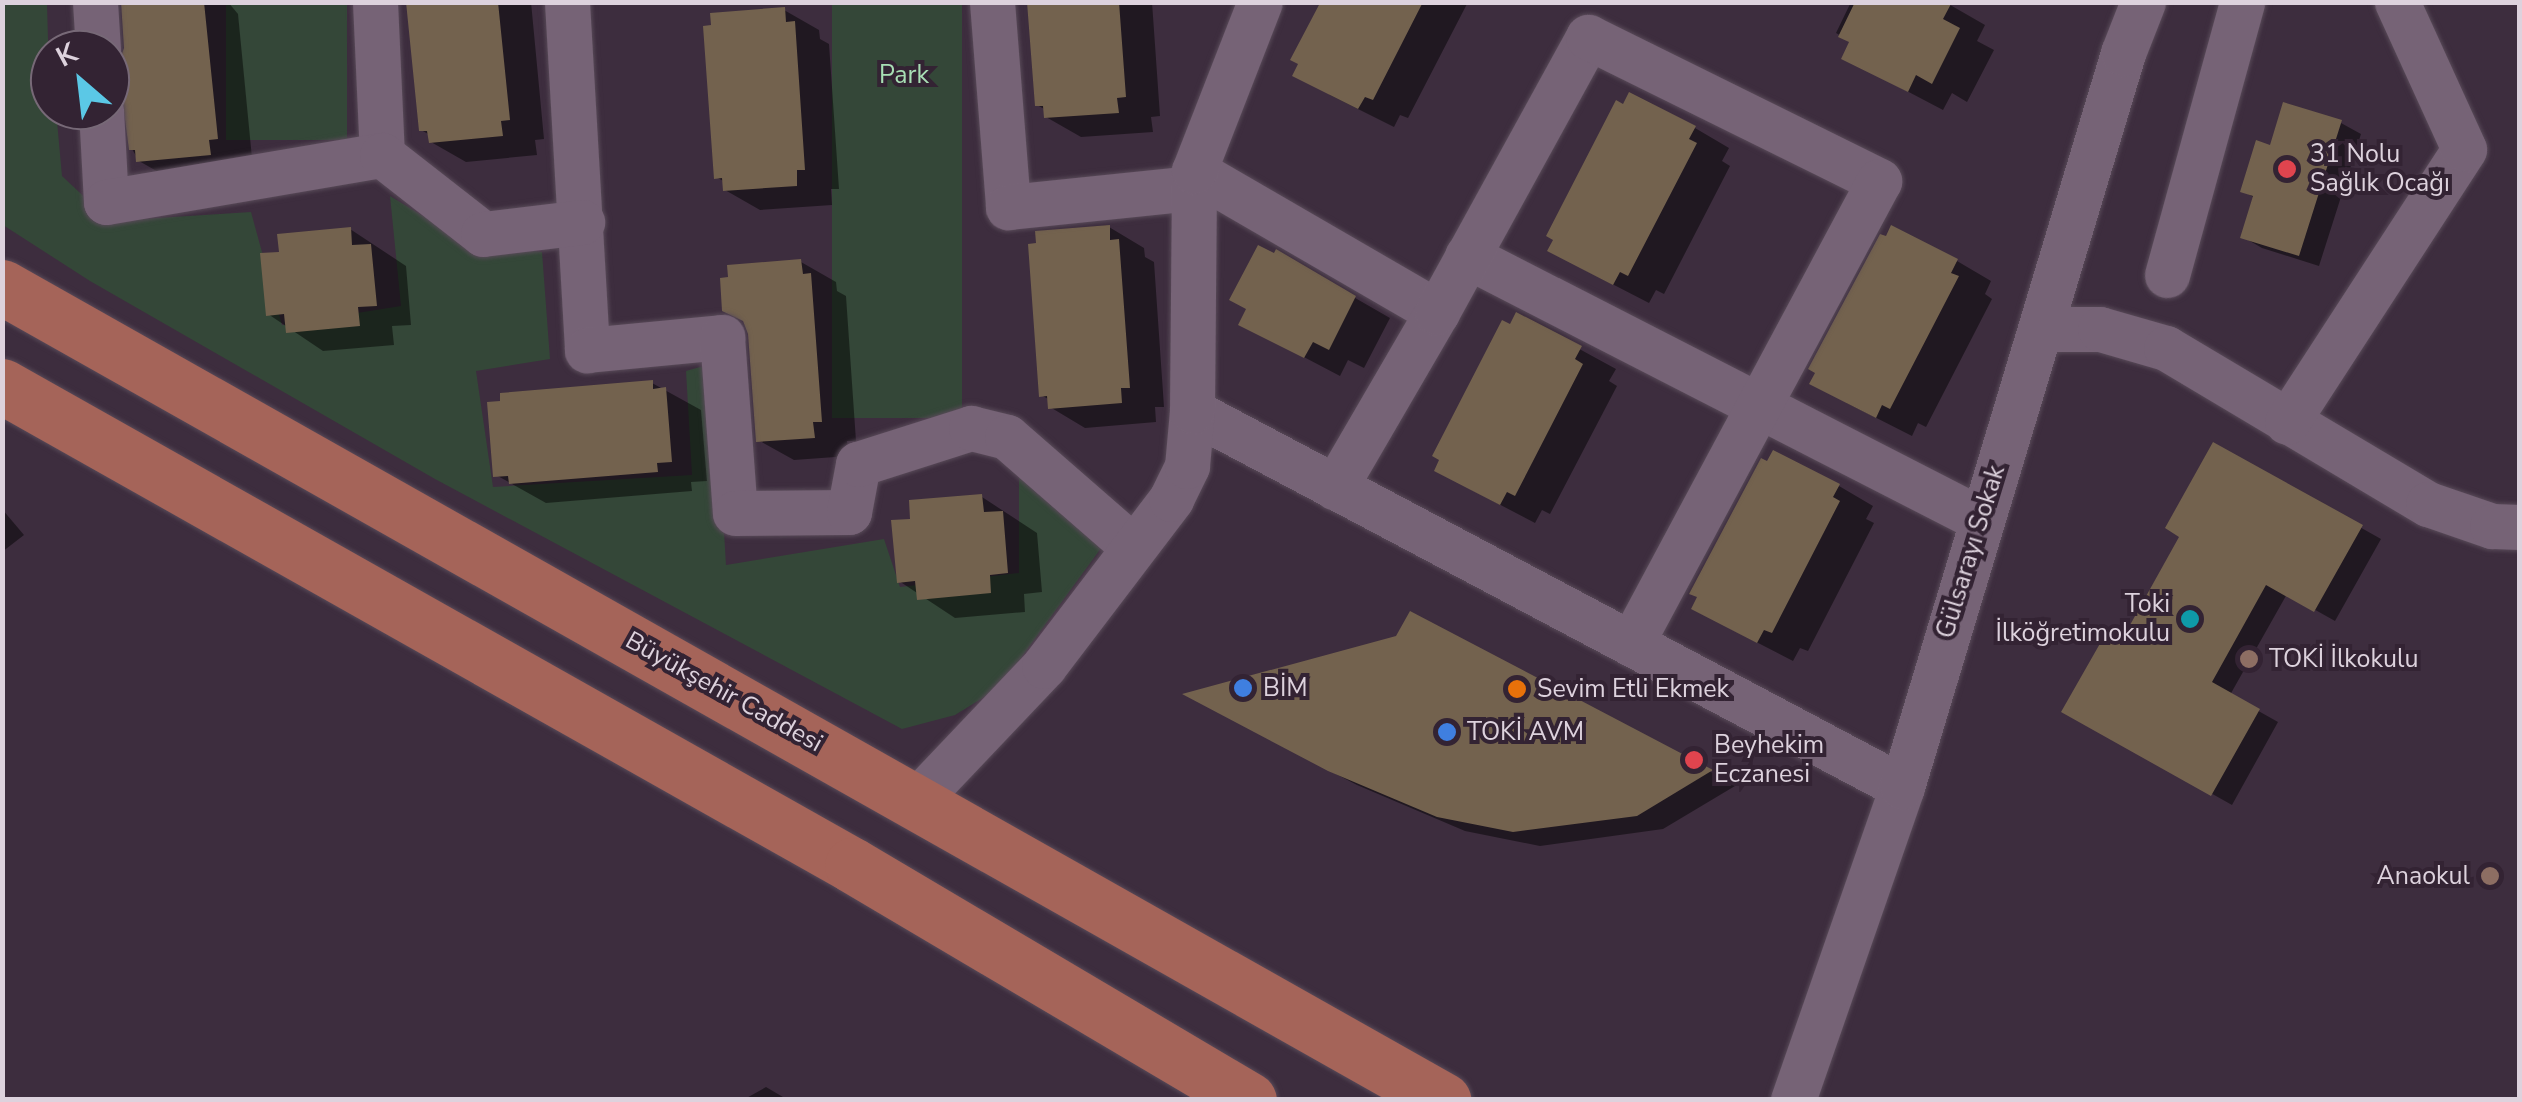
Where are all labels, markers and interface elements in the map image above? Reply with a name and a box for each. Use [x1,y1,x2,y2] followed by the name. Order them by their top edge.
[30,30,130,130] north arrow
[50,34,84,76] text: K
[879,60,929,90] park label: Park
[2310,140,2450,199] place label: 31 Nolu Sağlık Ocağı
[2274,156,2300,182] marker: 31 Nolu Sağlık Ocağı
[1930,462,2012,642] street label: Gülsarayı Sokak
[1996,590,2170,649] place label: Toki İlköğretimokulu
[2179,608,2201,630] marker: Toki İlköğretimokulu
[620,625,828,759] street label: Büyükşehir Caddesi
[2269,644,2418,674] place label: TOKİ İlkokulu
[2238,648,2260,670] marker: TOKİ İlkokulu
[1263,673,1308,703] place label: BİM
[1537,674,1729,704] place label: Sevim Etli Ekmek
[1232,677,1254,699] marker: BİM
[1506,678,1528,700] marker: Sevim Etli Ekmek
[1467,717,1584,747] place label: TOKİ AVM
[1436,721,1458,743] marker: TOKİ AVM
[1714,731,1824,790] place label: Beyhekim Eczanesi
[1683,749,1705,771] marker: Beyhekim Eczanesi
[2377,861,2470,891] place label: Anaokul
[2479,865,2501,887] marker: Anaokul

